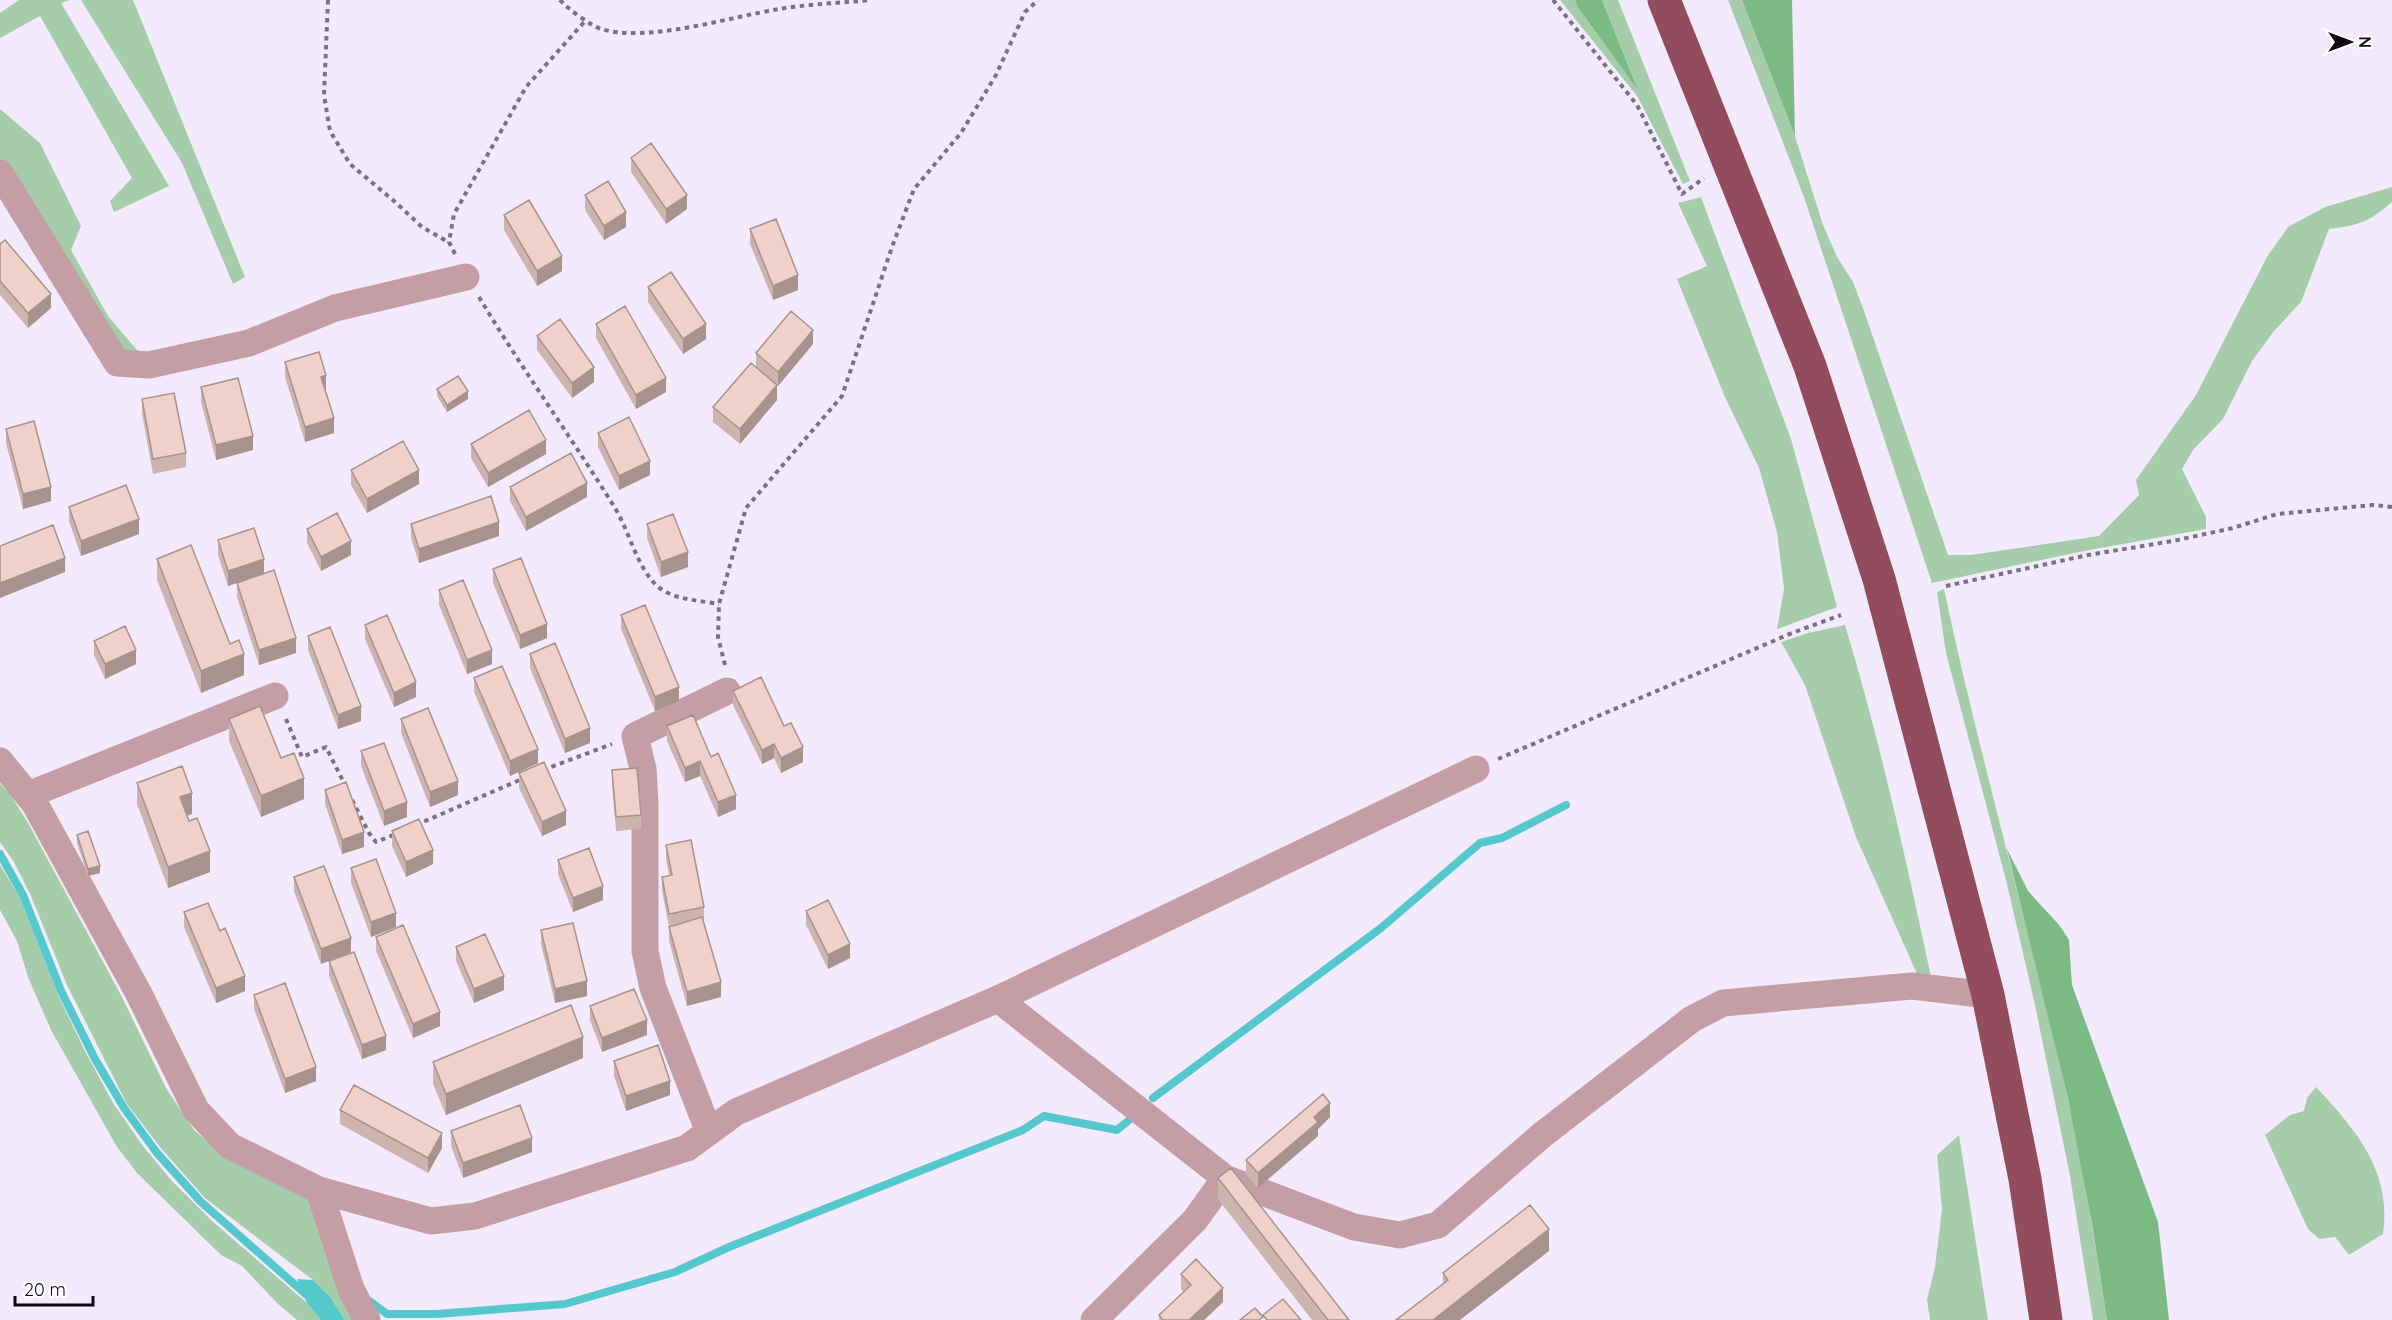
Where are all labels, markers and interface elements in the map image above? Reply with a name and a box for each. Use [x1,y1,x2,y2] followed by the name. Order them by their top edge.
[2320,12,2380,72] north arrow
[2355,36,2375,48] text: N
[15,1269,93,1307] scale bar
[24,1278,66,1301] text: 20 m

